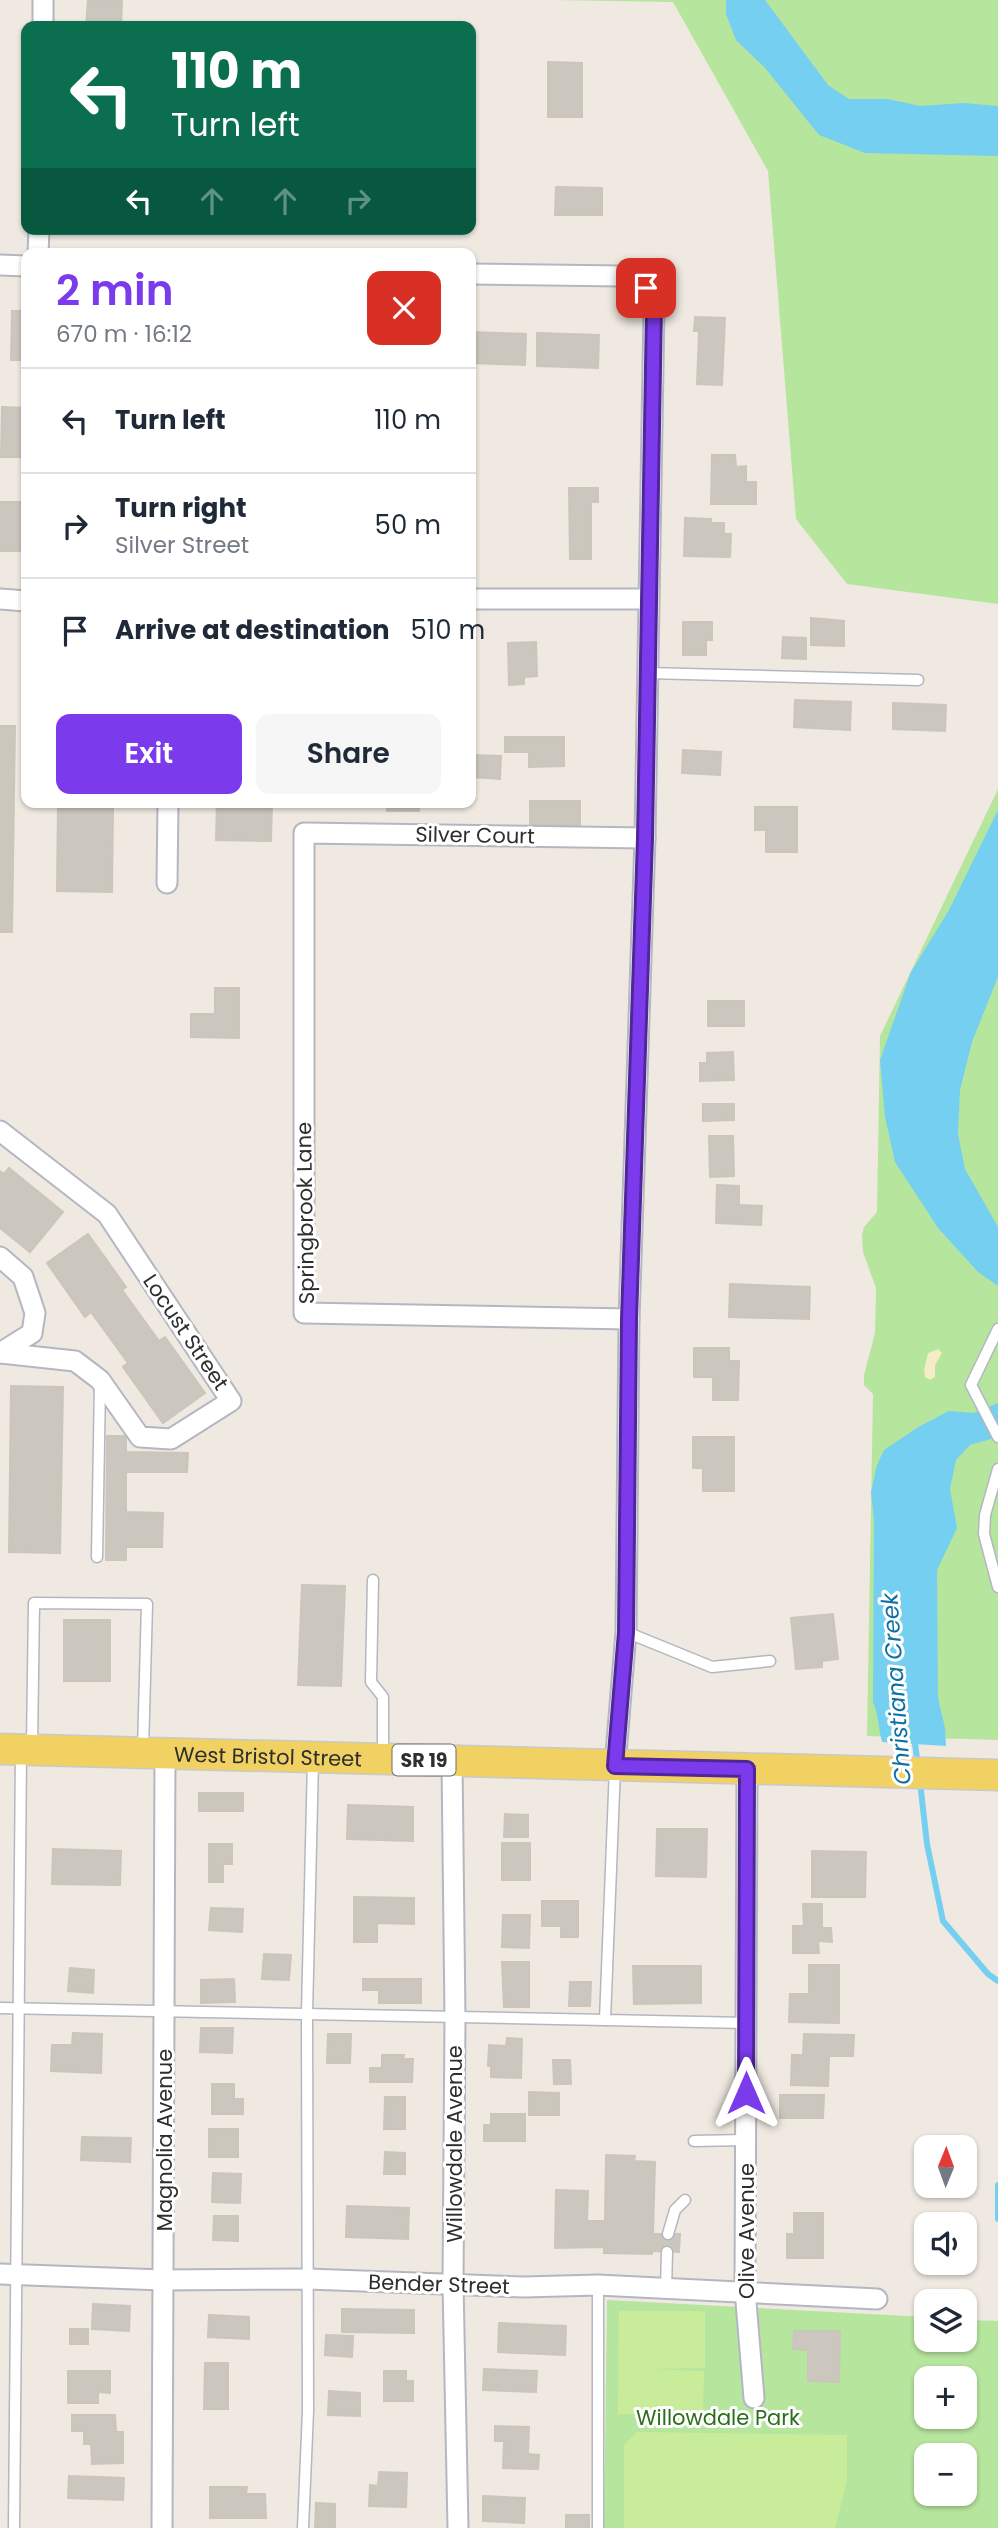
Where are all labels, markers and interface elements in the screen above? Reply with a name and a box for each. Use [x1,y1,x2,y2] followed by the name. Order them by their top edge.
[171,37,302,105] text: 110 m
[56,49,147,140] icon: left
[171,102,300,147] text: Turn left
[120,182,158,220] icon: left
[193,182,231,220] icon: ahead
[266,182,304,220] icon: ahead
[339,182,377,220] icon: right
[616,258,676,318] pin
[56,261,174,320] text: 2 min
[627,269,665,307] icon: arrive
[367,271,441,345] button: close
[56,318,192,350] text: 670 m · 16:12
[56,402,94,440] icon: left
[115,402,226,438] text: Turn left
[374,402,441,438] text: 110 m
[115,490,247,526] text: Turn right
[56,507,94,545] icon: right
[375,507,441,543] text: 50 m
[115,529,249,561] text: Silver Street
[56,612,94,650] icon: arrive
[115,612,390,648] text: Arrive at destination
[411,612,485,648] text: 510 m
[56,714,242,794] button: Exit
[256,714,441,794] button: Share
[415,819,535,851] street label: Silver Court
[289,1122,321,1304] street label: Springbrook Lane
[136,1268,236,1396] street label: Locust Street
[873,1591,919,1786] water label: Christiana Creek
[174,1739,362,1773] street label: West Bristol Street
[392,1744,456,1776] road number: SR 19
[440,2045,469,2243] street label: Willowdale Avenue
[150,2049,179,2231] street label: Magnolia Avenue
[709,2056,783,2130] position arrow
[914,2135,976,2198] north arrow
[914,2135,977,2506] map controls
[732,2163,761,2299] street label: Olive Avenue
[914,2212,977,2275] button: sound
[368,2267,510,2301] street label: Bender Street
[914,2289,977,2352] button: layers
[914,2366,977,2429] button: +
[636,2403,800,2432] park label: Willowdale Park
[914,2443,977,2506] button: −

